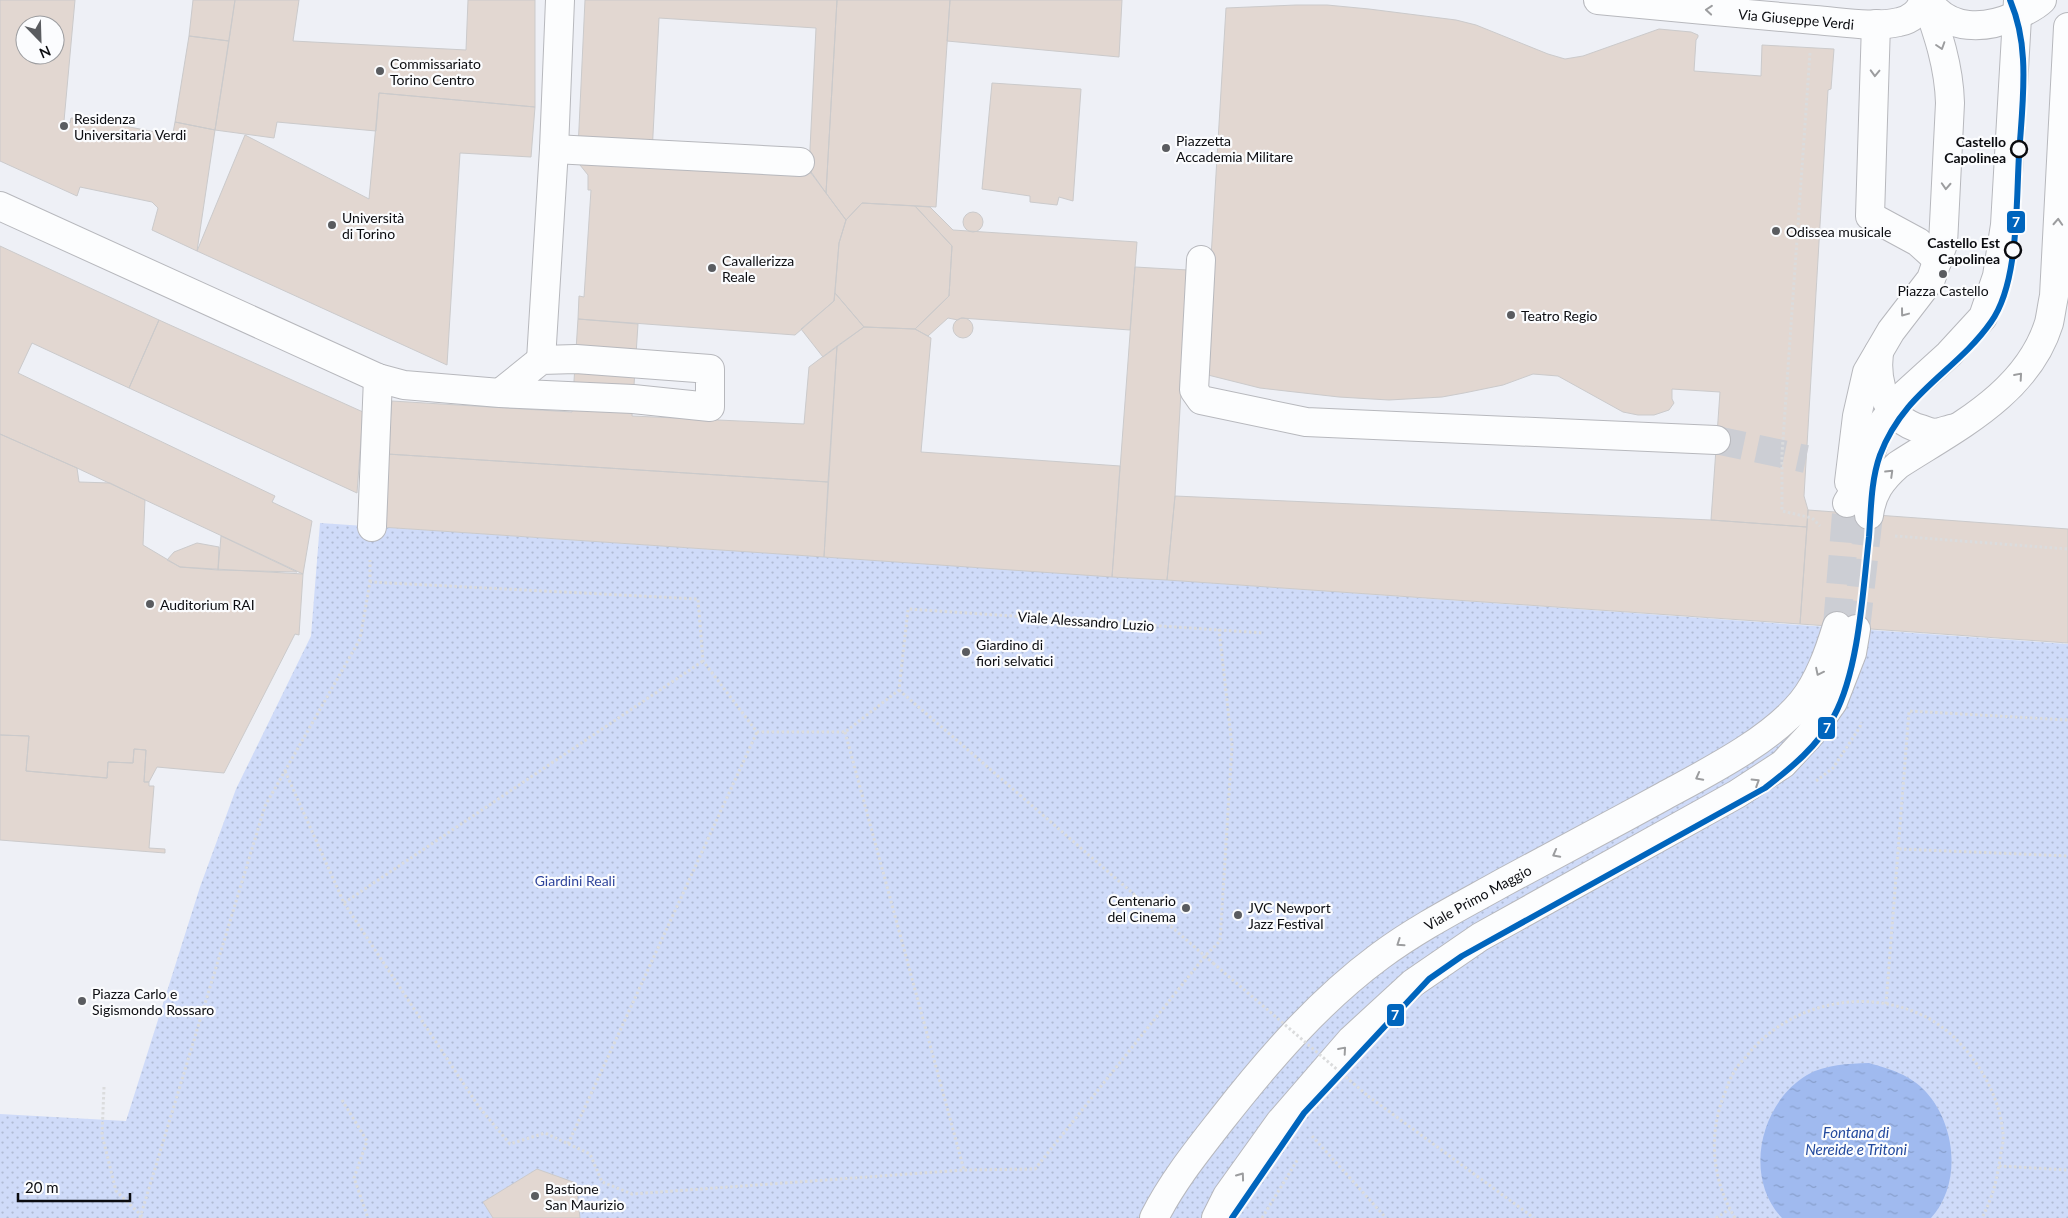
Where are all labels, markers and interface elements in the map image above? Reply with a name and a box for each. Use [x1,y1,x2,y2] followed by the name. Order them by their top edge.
[1704,5,1712,16] one-way arrow
[1738,5,1855,32] street label: Via Giuseppe Verdi
[15,15,65,65] north arrow
[37,42,54,62] text: N
[1936,42,1946,50] one-way arrow
[390,55,481,88] place label: Commissariato Torino Centro
[374,65,386,77] marker: Commissariato Torino Centro
[1869,69,1880,77] one-way arrow
[74,110,186,143] place label: Residenza Universitaria Verdi
[58,120,70,132] marker: Residenza Universitaria Verdi
[1176,132,1293,165] place label: Piazzetta Accademia Militare
[1944,133,2006,166] place label: Castello Capolinea
[2010,140,2028,158] marker: Castello Capolinea
[1160,142,1172,154] marker: Piazzetta Accademia Militare
[1941,183,1952,191] one-way arrow
[342,209,404,242] place label: Università di Torino
[2006,210,2026,234] line badge: 7
[2012,213,2020,230] text: 7
[2053,218,2063,226] one-way arrow
[326,219,338,231] marker: Università di Torino
[1786,223,1891,240] place label: Odissea musicale
[1770,225,1782,237] marker: Odissea musicale
[1927,234,2001,267] place label: Castello Est Capolinea
[2004,241,2022,259] marker: Castello Est Capolinea
[722,252,794,285] place label: Cavallerizza Reale
[706,262,718,274] marker: Cavallerizza Reale
[1937,268,1949,280] marker: Piazza Castello
[1897,282,1989,299] place label: Piazza Castello
[1521,307,1598,324] place label: Teatro Regio
[1902,307,1910,316] one-way arrow
[1505,309,1517,321] marker: Teatro Regio
[2013,372,2022,381] one-way arrow
[1884,470,1893,479] one-way arrow
[160,596,255,613] place label: Auditorium RAI
[144,598,156,610] marker: Auditorium RAI
[1017,608,1155,634] street label: Viale Alessandro Luzio
[976,636,1053,669] place label: Giardino di fiori selvatici
[960,646,972,658] marker: Giardino di fiori selvatici
[1815,667,1826,676] one-way arrow
[1817,716,1836,740] line badge: 7
[1823,719,1831,736] text: 7
[1696,771,1705,781] one-way arrow
[1751,779,1760,788] one-way arrow
[1553,848,1562,858] one-way arrow
[1421,861,1534,933] street label: Viale Primo Maggio
[535,872,615,889] park label: Giardini Reali
[1107,892,1176,925] place label: Centenario del Cinema
[1248,899,1331,932] place label: JVC Newport Jazz Festival
[1180,902,1192,914] marker: Centenario del Cinema
[1232,909,1244,921] marker: JVC Newport Jazz Festival
[1396,936,1405,946] one-way arrow
[92,985,214,1018] place label: Piazza Carlo e Sigismondo Rossaro
[76,995,88,1007] marker: Piazza Carlo e Sigismondo Rossaro
[1386,1003,1405,1027] line badge: 7
[1391,1006,1399,1023] text: 7
[1337,1046,1346,1055] one-way arrow
[1805,1123,1907,1158] water label: Fontana di Nereide e Tritoni
[18,1170,130,1202] scale bar
[1235,1172,1244,1182] one-way arrow
[25,1178,59,1196] text: 20 m
[545,1180,625,1213] place label: Bastione San Maurizio
[529,1190,541,1202] marker: Bastione San Maurizio

